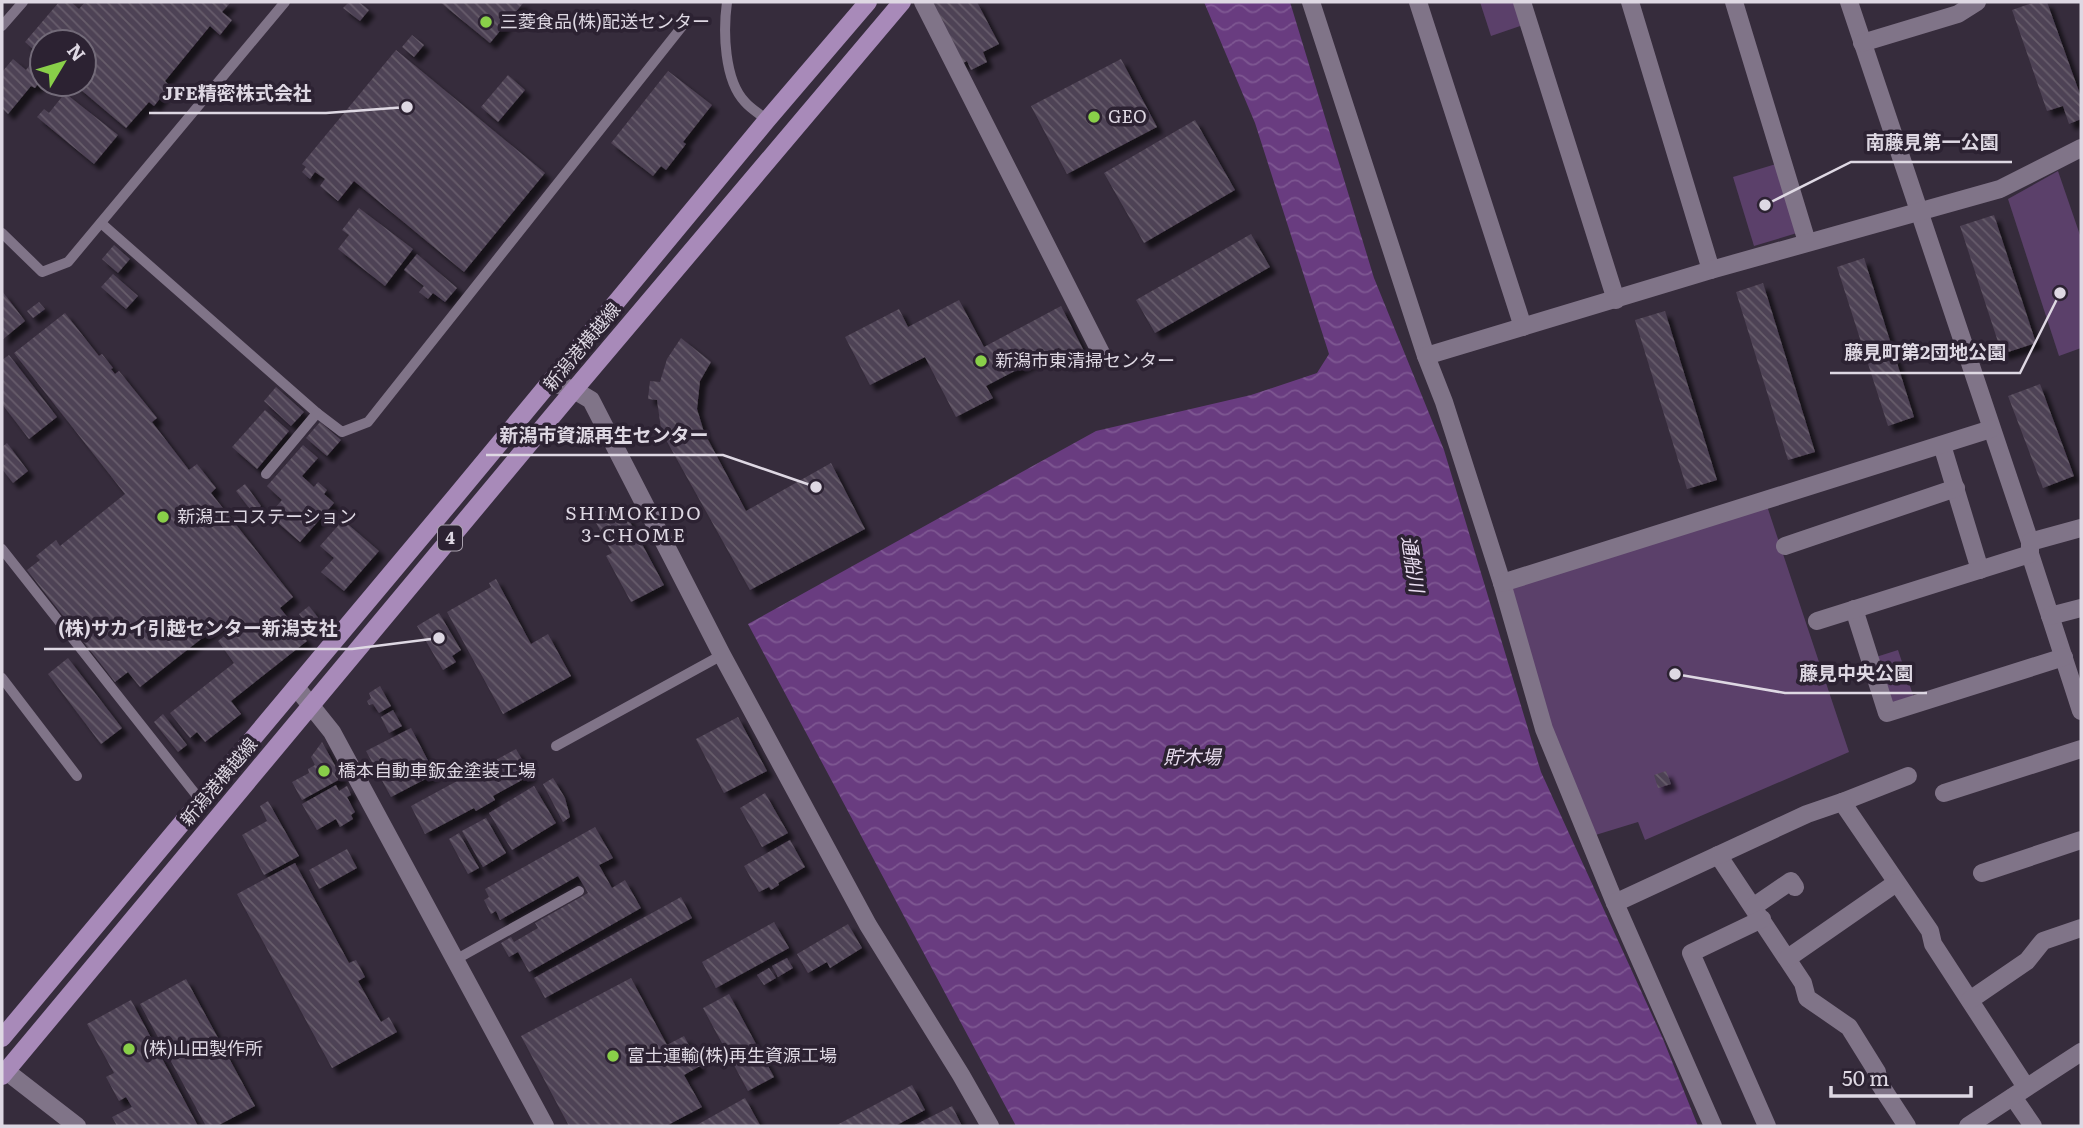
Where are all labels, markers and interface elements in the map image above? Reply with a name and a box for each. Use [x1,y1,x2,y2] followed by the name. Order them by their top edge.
[500,7,710,34] place label: 三菱食品(株)配送センター
[478,14,494,30] marker: 三菱食品(株)配送センター
[28,28,98,98] north arrow
[61,37,93,67] text: N
[149,73,326,113] callout: JFE精密株式会社
[162,78,312,106] text: JFE精密株式会社
[1108,102,1147,129] place label: GEO
[1086,109,1102,125] marker: GEO
[1851,122,2012,162] callout: 南藤見第一公園
[1865,127,1999,155] text: 南藤見第一公園
[536,296,626,396] street label: 新潟港横越線
[1830,333,2020,373] callout: 藤見町第2団地公園
[1844,337,2006,365] text: 藤見町第2団地公園
[995,346,1175,373] place label: 新潟市東清掃センター
[973,353,989,369] marker: 新潟市東清掃センター
[486,415,723,455] callout: 新潟市資源再生センター
[499,420,709,448] text: 新潟市資源再生センター
[565,498,703,548] district label: SHIMOKIDO 3-CHOME
[177,502,357,529] place label: 新潟エコステーション
[155,509,171,525] marker: 新潟エコステーション
[438,526,462,551] road number: 4
[1396,533,1433,596] water label: 通船川
[44,609,352,649] callout: (株)サカイ引越センター新潟支社
[58,613,338,641] text: (株)サカイ引越センター新潟支社
[1785,653,1927,693] callout: 藤見中央公園
[1799,658,1913,686] text: 藤見中央公園
[173,731,263,831] street label: 新潟港横越線
[1163,742,1222,770] water label: 貯木場
[338,756,536,783] place label: 橋本自動車鈑金塗装工場
[316,763,332,779] marker: 橋本自動車鈑金塗装工場
[143,1034,263,1061] place label: (株)山田製作所
[121,1041,137,1057] marker: (株)山田製作所
[627,1041,837,1068] place label: 富士運輸(株)再生資源工場
[605,1048,621,1064] marker: 富士運輸(株)再生資源工場
[1831,1054,1971,1098] scale bar
[1842,1061,1889,1092] text: 50 m

